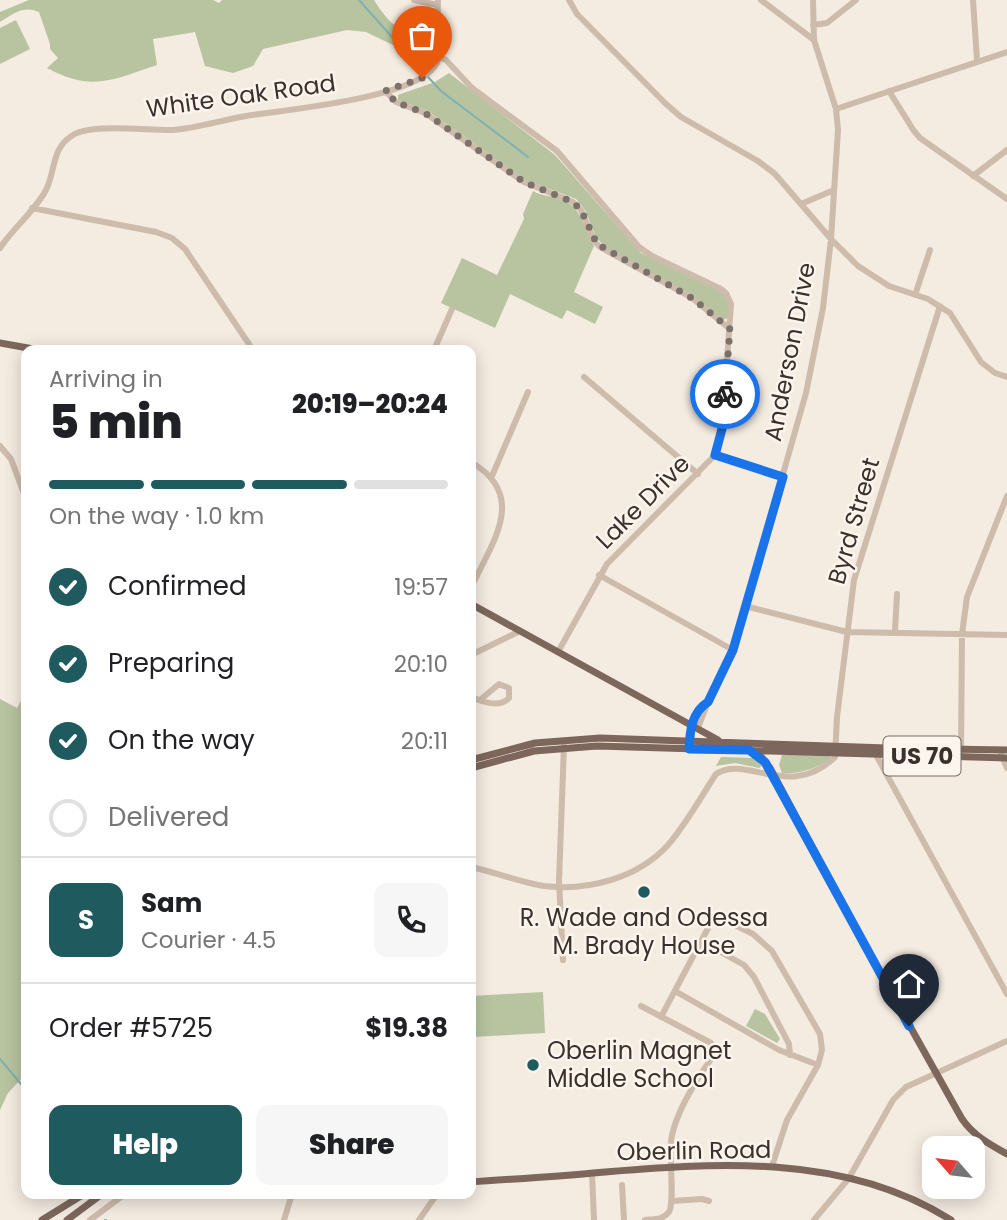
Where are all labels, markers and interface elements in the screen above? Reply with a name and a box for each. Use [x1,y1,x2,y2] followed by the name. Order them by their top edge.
[392,6,452,78] pin
[403,17,441,55] icon: bag
[144,66,338,125] street label: White Oak Road
[756,260,823,444] street label: Anderson Drive
[690,359,760,429] courier
[49,363,163,395] text: Arriving in
[706,375,744,413] icon: bike
[292,386,448,422] text: 20:19–20:24
[49,390,183,454] text: 5 min
[588,447,697,556] street label: Lake Drive
[820,454,887,588] street label: Byrd Street
[49,500,264,532] text: On the way · 1.0 km
[49,568,87,606] icon: check
[108,568,246,604] text: Confirmed
[394,571,448,603] text: 19:57
[49,645,87,683] icon: check
[108,645,234,681] text: Preparing
[394,648,448,680] text: 20:10
[49,722,87,760] icon: check
[108,722,255,758] text: On the way
[401,725,448,757] text: 20:11
[884,736,960,776] road number: US 70
[108,799,229,835] text: Delivered
[374,883,448,957] button: phone
[636,884,652,900] marker: R. Wade and Odessa M. Brady House
[141,885,202,921] text: Sam
[520,901,768,962] place label: R. Wade and Odessa M. Brady House
[78,902,94,938] text: S
[141,924,276,956] text: Courier · 4.5
[879,954,939,1026] pin
[890,965,928,1003] icon: home
[49,1010,213,1046] text: Order #5725
[365,1010,448,1046] text: $19.38
[547,1034,732,1095] place label: Oberlin Magnet Middle School
[525,1057,541,1073] marker: Oberlin Magnet Middle School
[49,1105,242,1185] button: Help
[256,1105,448,1185] button: Share
[616,1133,772,1168] street label: Oberlin Road
[922,1136,985,1199] north arrow
[922,1136,985,1199] map controls

